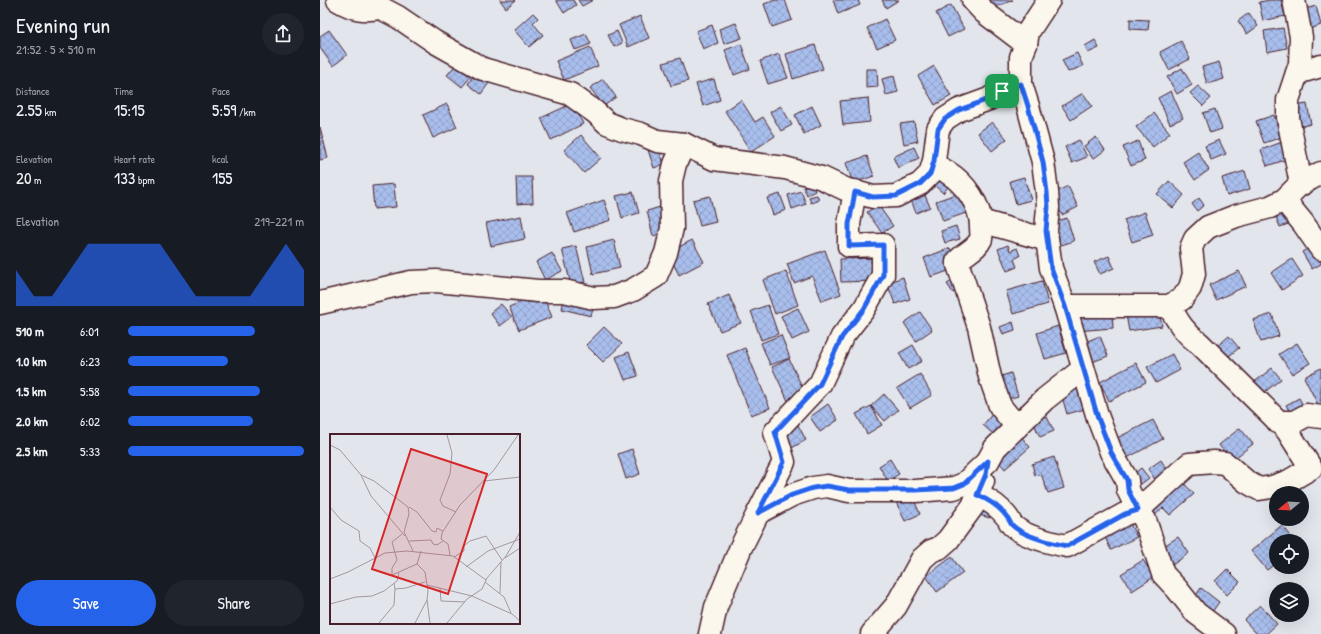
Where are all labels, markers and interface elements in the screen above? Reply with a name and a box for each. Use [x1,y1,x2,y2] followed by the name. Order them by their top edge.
[16,10,110,40] text: Evening run
[262,13,304,55] button: share
[16,40,96,58] text: 21:52 · 5 × 510 m
[985,74,1019,108] pin
[991,80,1013,102] icon: arrive
[16,84,50,98] text: Distance
[114,84,133,98] text: Time
[212,84,230,98] text: Pace
[16,98,42,121] text: 2.55
[114,98,145,121] text: 15:15
[212,98,237,121] text: 5:59
[42,105,57,119] text: km
[237,105,256,119] text: /km
[16,152,53,166] text: Elevation
[114,152,155,166] text: Heart rate
[212,152,228,166] text: kcal
[16,166,32,189] text: 20
[114,166,135,189] text: 133
[212,166,233,189] text: 155
[32,173,42,187] text: m
[135,173,155,187] text: bpm
[16,212,59,230] text: Elevation
[254,212,304,230] text: 219–221 m
[16,322,44,340] text: 510 m
[80,322,99,340] text: 6:01
[16,352,47,370] text: 1.0 km
[80,352,100,370] text: 6:23
[16,382,46,400] text: 1.5 km
[80,382,100,400] text: 5:58
[16,412,48,430] text: 2.0 km
[80,412,100,430] text: 6:02
[330,434,520,624] inset map
[16,442,48,460] text: 2.5 km
[80,442,100,460] text: 5:33
[1269,486,1309,526] north arrow
[1269,486,1309,622] map controls
[1269,534,1309,574] button: locate
[16,580,156,626] button: Save
[164,580,304,626] button: Share
[1269,582,1309,622] button: layers

